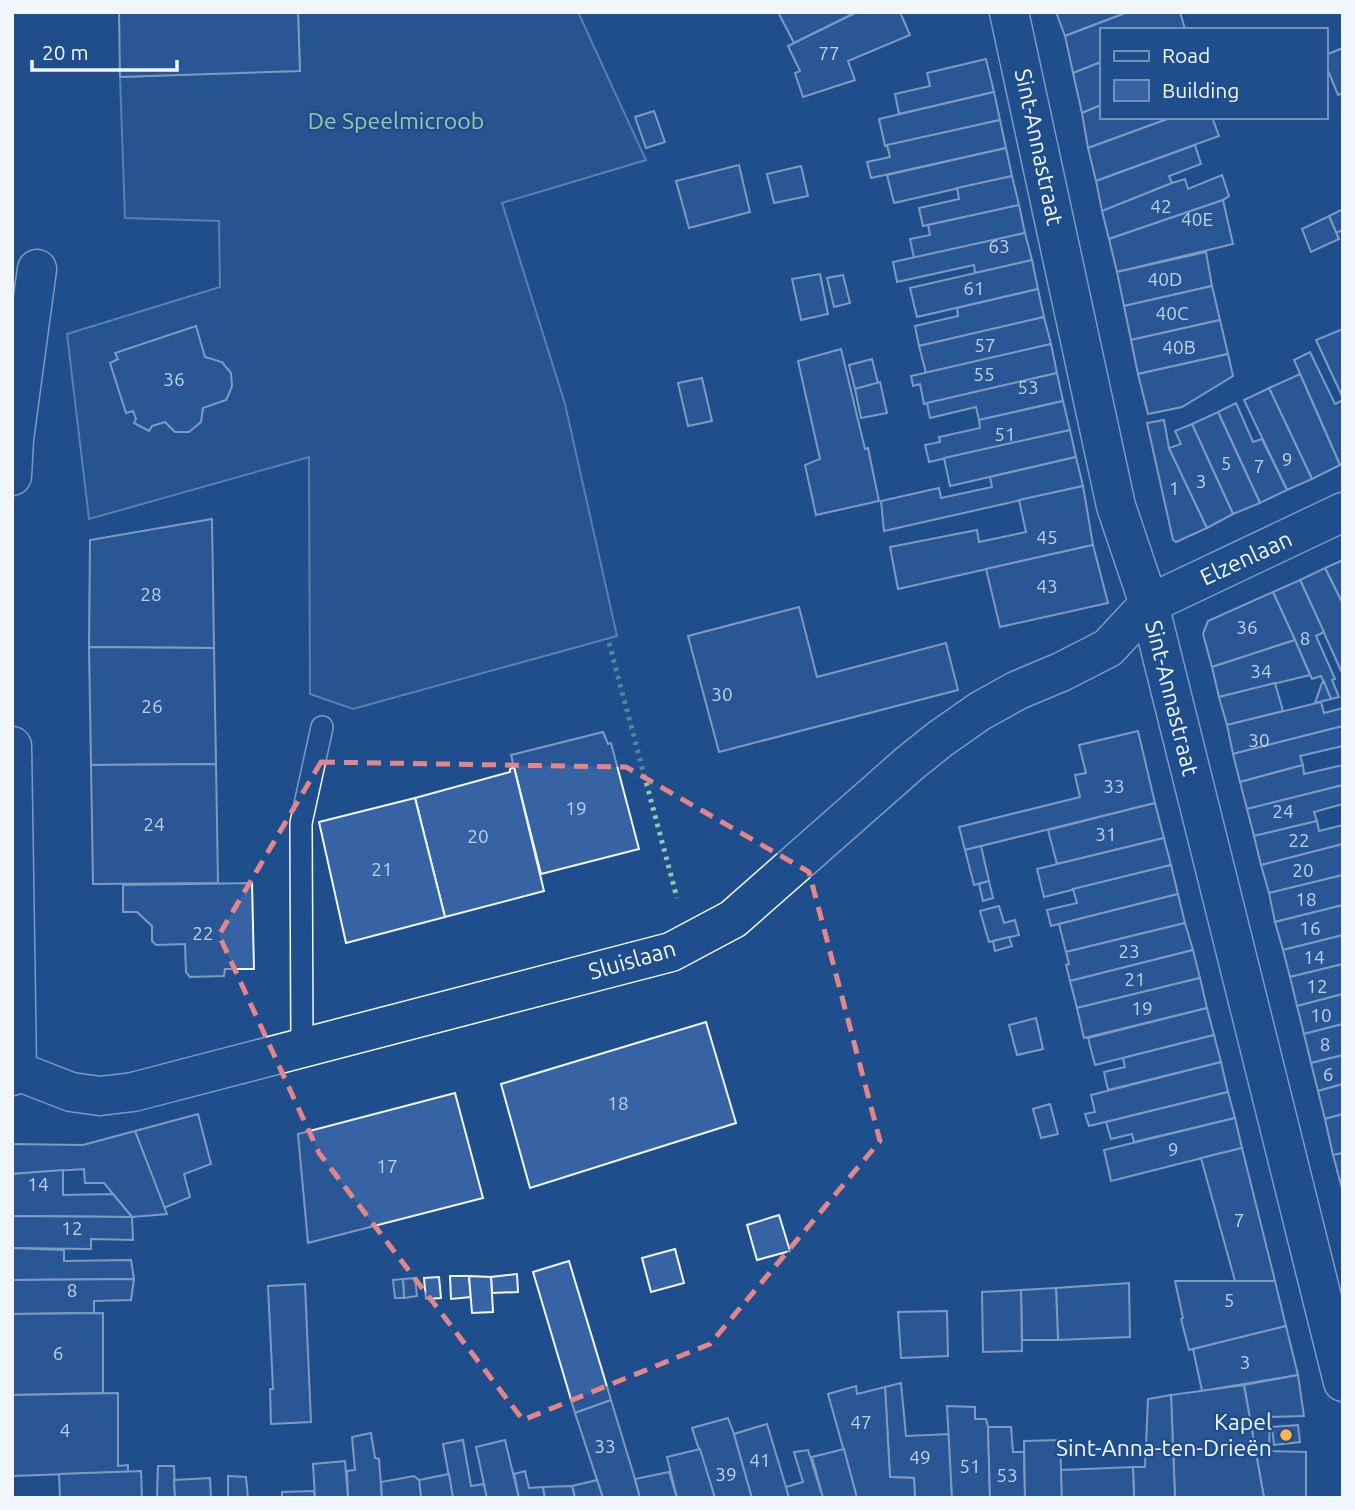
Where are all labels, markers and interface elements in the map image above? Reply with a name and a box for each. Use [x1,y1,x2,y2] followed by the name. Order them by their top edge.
[32,28,177,72] scale bar
[1100,28,1327,119] legend
[42,40,89,64] text: 20 m
[818,42,840,64] house number: 77
[1162,43,1210,67] text: Road
[1011,66,1068,227] street label: Sint-Annastraat
[1162,78,1239,102] text: Building
[308,108,484,133] park label: De Speelmicroob
[1150,195,1172,217] house number: 42
[1181,208,1213,230] house number: 40E
[988,235,1010,257] house number: 63
[1148,268,1182,290] house number: 40D
[963,277,985,299] house number: 61
[1155,302,1189,324] house number: 40C
[974,334,996,356] house number: 57
[1162,336,1196,358] house number: 40B
[973,363,995,385] house number: 55
[163,368,185,390] house number: 36
[1017,376,1039,398] house number: 53
[994,423,1016,445] house number: 51
[1282,448,1292,470] house number: 9
[1221,452,1231,474] house number: 5
[1254,455,1264,477] house number: 7
[1196,470,1206,492] house number: 3
[1169,477,1179,499] house number: 1
[1036,526,1058,548] house number: 45
[1196,526,1295,590] street label: Elzenlaan
[1036,575,1058,597] house number: 43
[140,583,162,605] house number: 28
[1236,616,1258,638] house number: 36
[1141,618,1204,778] street label: Sint-Annastraat
[1300,627,1310,649] house number: 8
[1250,660,1272,682] house number: 34
[711,683,733,705] house number: 30
[141,695,163,717] house number: 26
[1248,729,1270,751] house number: 30
[1103,775,1125,797] house number: 33
[565,797,587,819] house number: 19
[1272,800,1294,822] house number: 24
[143,813,165,835] house number: 24
[1095,823,1117,845] house number: 31
[467,825,489,847] house number: 20
[1288,829,1310,851] house number: 22
[371,858,393,880] house number: 21
[1292,859,1314,881] house number: 20
[1295,888,1317,910] house number: 18
[1299,917,1321,939] house number: 16
[192,922,214,944] house number: 22
[585,935,678,984] street label: Sluislaan
[1118,940,1140,962] house number: 23
[1303,946,1325,968] house number: 14
[1124,968,1146,990] house number: 21
[1306,975,1328,997] house number: 12
[1131,997,1153,1019] house number: 19
[1310,1004,1332,1026] house number: 10
[1320,1033,1330,1055] house number: 8
[1323,1063,1333,1085] house number: 6
[607,1092,629,1114] house number: 18
[1168,1138,1178,1160] house number: 9
[376,1155,398,1177] house number: 17
[27,1173,49,1195] house number: 14
[1234,1209,1244,1231] house number: 7
[61,1217,83,1239] house number: 12
[67,1279,77,1301] house number: 8
[1224,1289,1234,1311] house number: 5
[53,1342,63,1364] house number: 6
[1240,1351,1250,1373] house number: 3
[1056,1409,1272,1460] place label: Kapel Sint-Anna-ten-Drieën
[850,1411,872,1433] house number: 47
[60,1419,70,1441] house number: 4
[1278,1427,1294,1443] marker: Kapel Sint-Anna-ten-Drieën
[594,1435,616,1457] house number: 33
[909,1446,931,1468] house number: 49
[749,1449,771,1471] house number: 41
[959,1455,981,1477] house number: 51
[715,1463,737,1485] house number: 39
[996,1464,1018,1486] house number: 53

